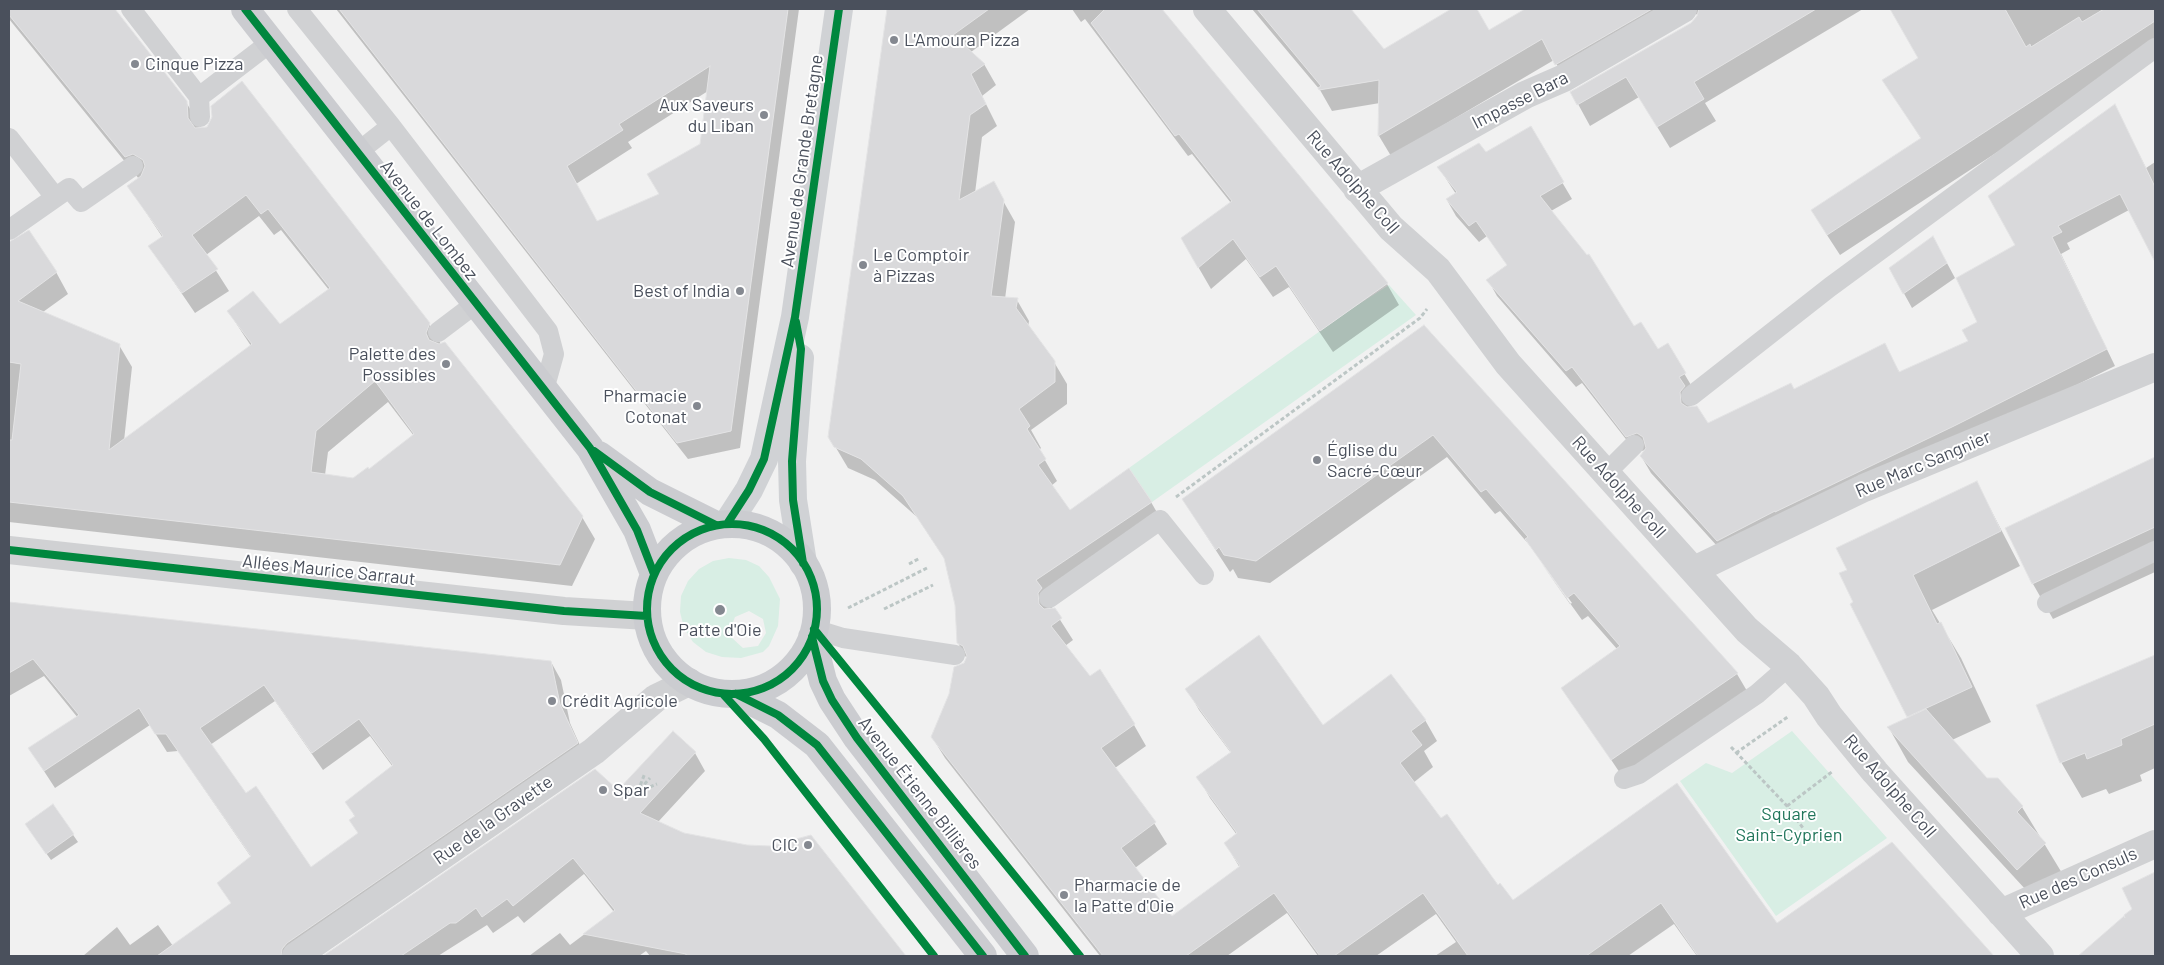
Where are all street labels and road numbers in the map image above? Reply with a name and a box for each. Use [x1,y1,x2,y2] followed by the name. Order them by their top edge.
[776,53,828,269] street label: Avenue de Grande Bretagne
[1468,67,1572,133] street label: Impasse Bara
[1302,126,1404,238] street label: Rue Adolphe Coll
[376,156,482,284] street label: Avenue de Lombez
[1852,426,1994,502] street label: Rue Marc Sangnier
[1567,431,1671,543] street label: Rue Adolphe Coll
[241,550,417,590] street label: Allées Maurice Sarraut
[854,712,986,874] street label: Avenue Étienne Billières
[1839,730,1941,842] street label: Rue Adolphe Coll
[429,771,557,869] street label: Rue de la Gravette
[2016,842,2140,914] street label: Rue des Consuls

